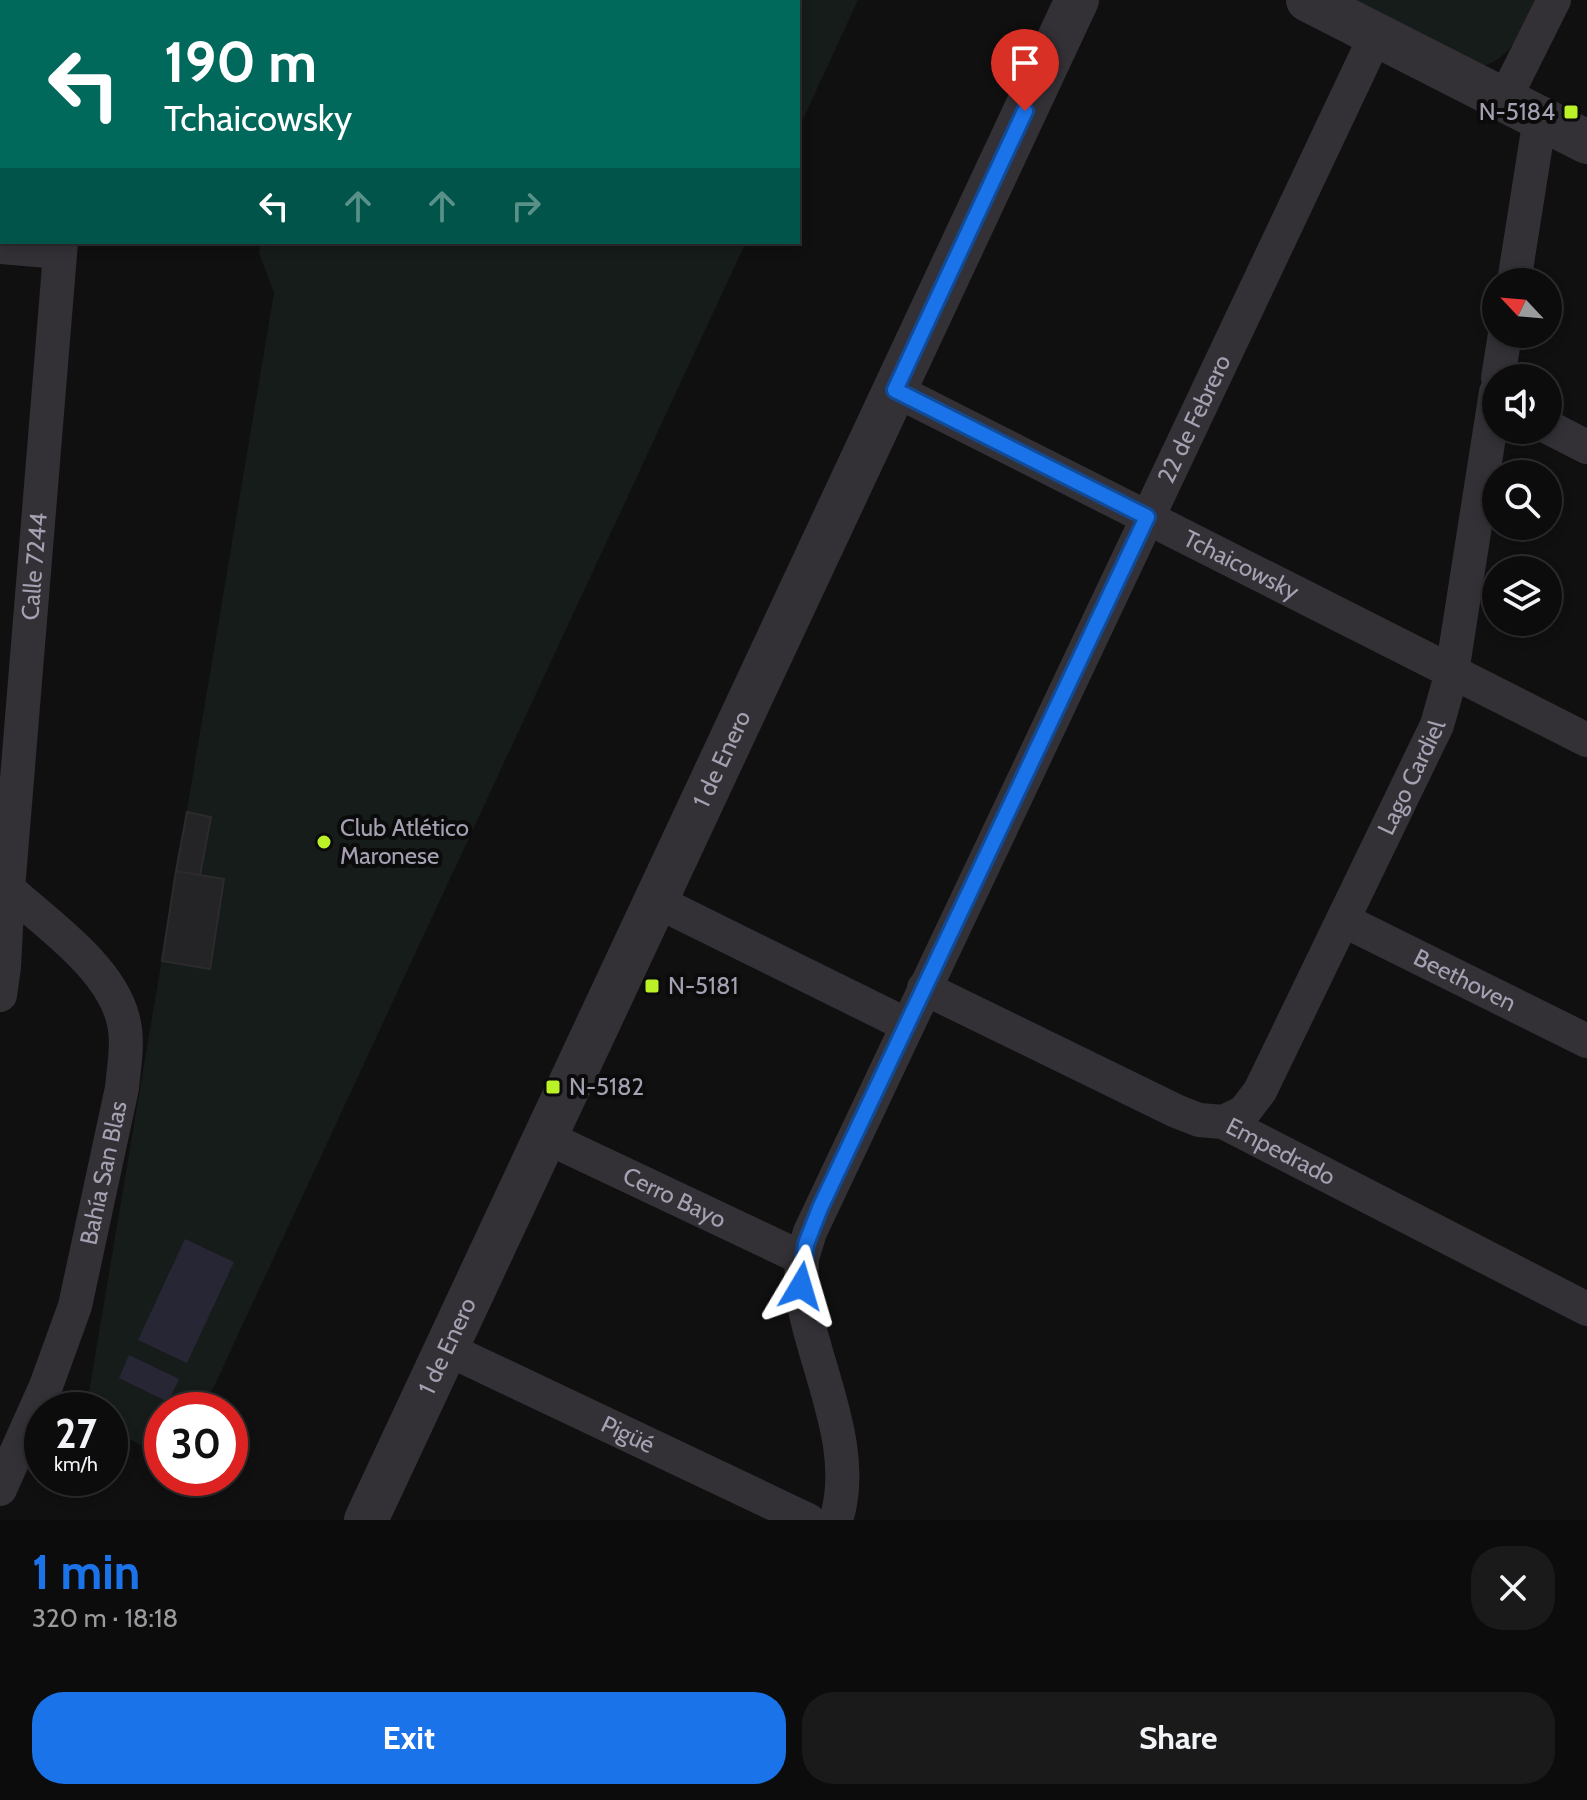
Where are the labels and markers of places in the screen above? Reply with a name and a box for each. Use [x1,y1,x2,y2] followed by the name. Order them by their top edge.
[991,29,1059,111] pin
[1479,97,1555,126] place label: N-5184
[1562,103,1580,121] marker: N-5184
[340,813,469,870] place label: Club Atlético Maronese
[315,833,333,851] marker: Club Atlético Maronese
[668,971,738,1000] place label: N-5181
[643,977,661,995] marker: N-5181
[569,1072,644,1101] place label: N-5182
[544,1078,562,1096] marker: N-5182

